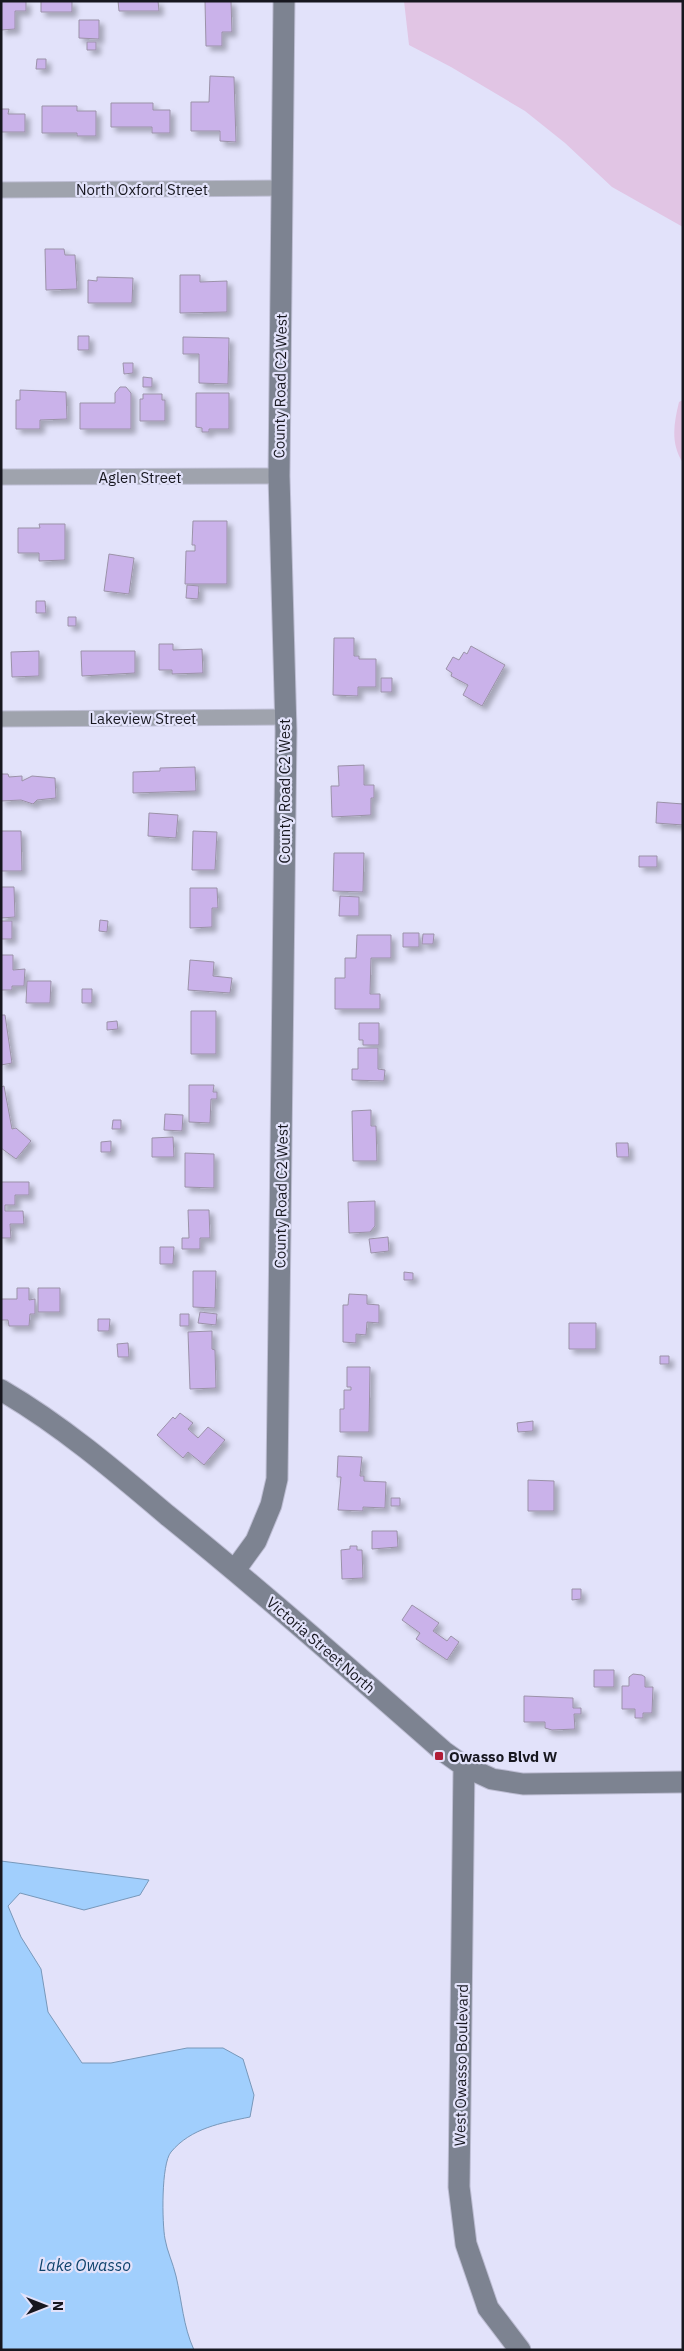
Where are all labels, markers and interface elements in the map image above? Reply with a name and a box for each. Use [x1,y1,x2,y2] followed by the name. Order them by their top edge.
[76,180,208,199] street label: North Oxford Street
[269,313,291,459] street label: County Road C2 West
[98,468,182,487] street label: Aglen Street
[90,709,196,728] street label: Lakeview Street
[275,719,294,863] street label: County Road C2 West
[270,1123,292,1269] street label: County Road C2 West
[263,1593,379,1697] street label: Victoria Street North
[449,1747,558,1766] place label: Owasso Blvd W
[433,1750,445,1762] marker: Owasso Blvd W
[450,1984,472,2146] street label: West Owasso Boulevard
[39,2255,131,2275] water label: Lake Owasso
[20,2281,70,2331] north arrow
[49,2301,67,2311] text: N

